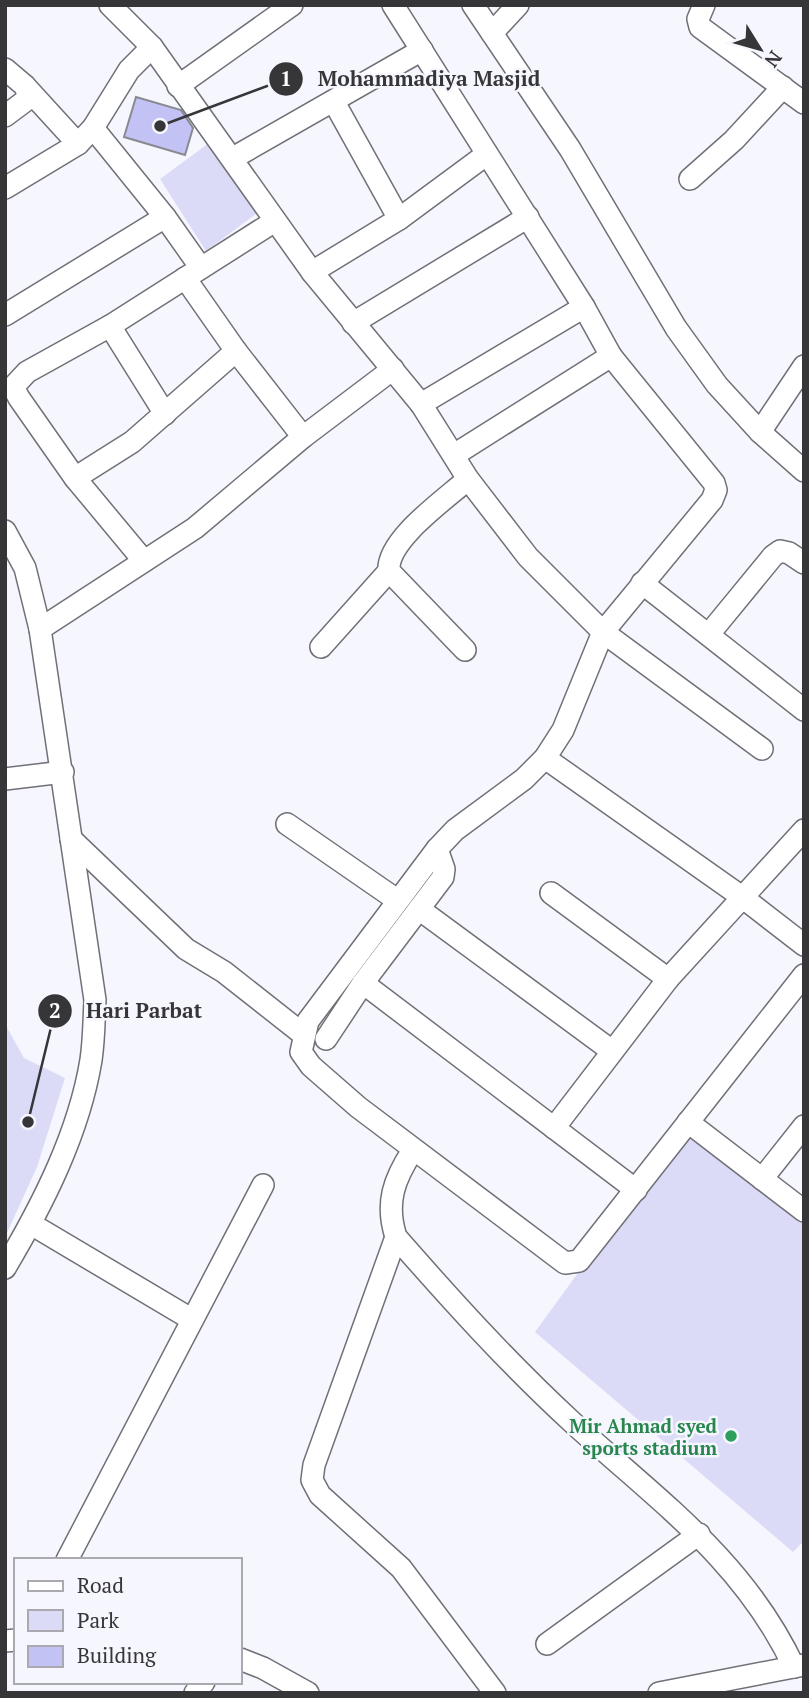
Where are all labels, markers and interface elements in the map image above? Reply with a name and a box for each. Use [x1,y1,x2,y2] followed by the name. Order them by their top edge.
[725,14,795,84] north arrow
[759,46,788,73] text: N
[269,58,555,100] callout: Mohammadiya Masjid
[280,64,292,92] text: 1
[318,64,541,92] text: Mohammadiya Masjid
[37,990,216,1032] callout: Hari Parbat
[49,996,61,1024] text: 2
[86,996,203,1024] text: Hari Parbat
[569,1413,718,1460] place label: Mir Ahmad syed sports stadium
[723,1428,739,1444] marker: Mir Ahmad syed sports stadium
[14,1558,242,1684] legend
[77,1571,124,1599] text: Road
[77,1606,119,1634] text: Park
[77,1641,157,1669] text: Building

